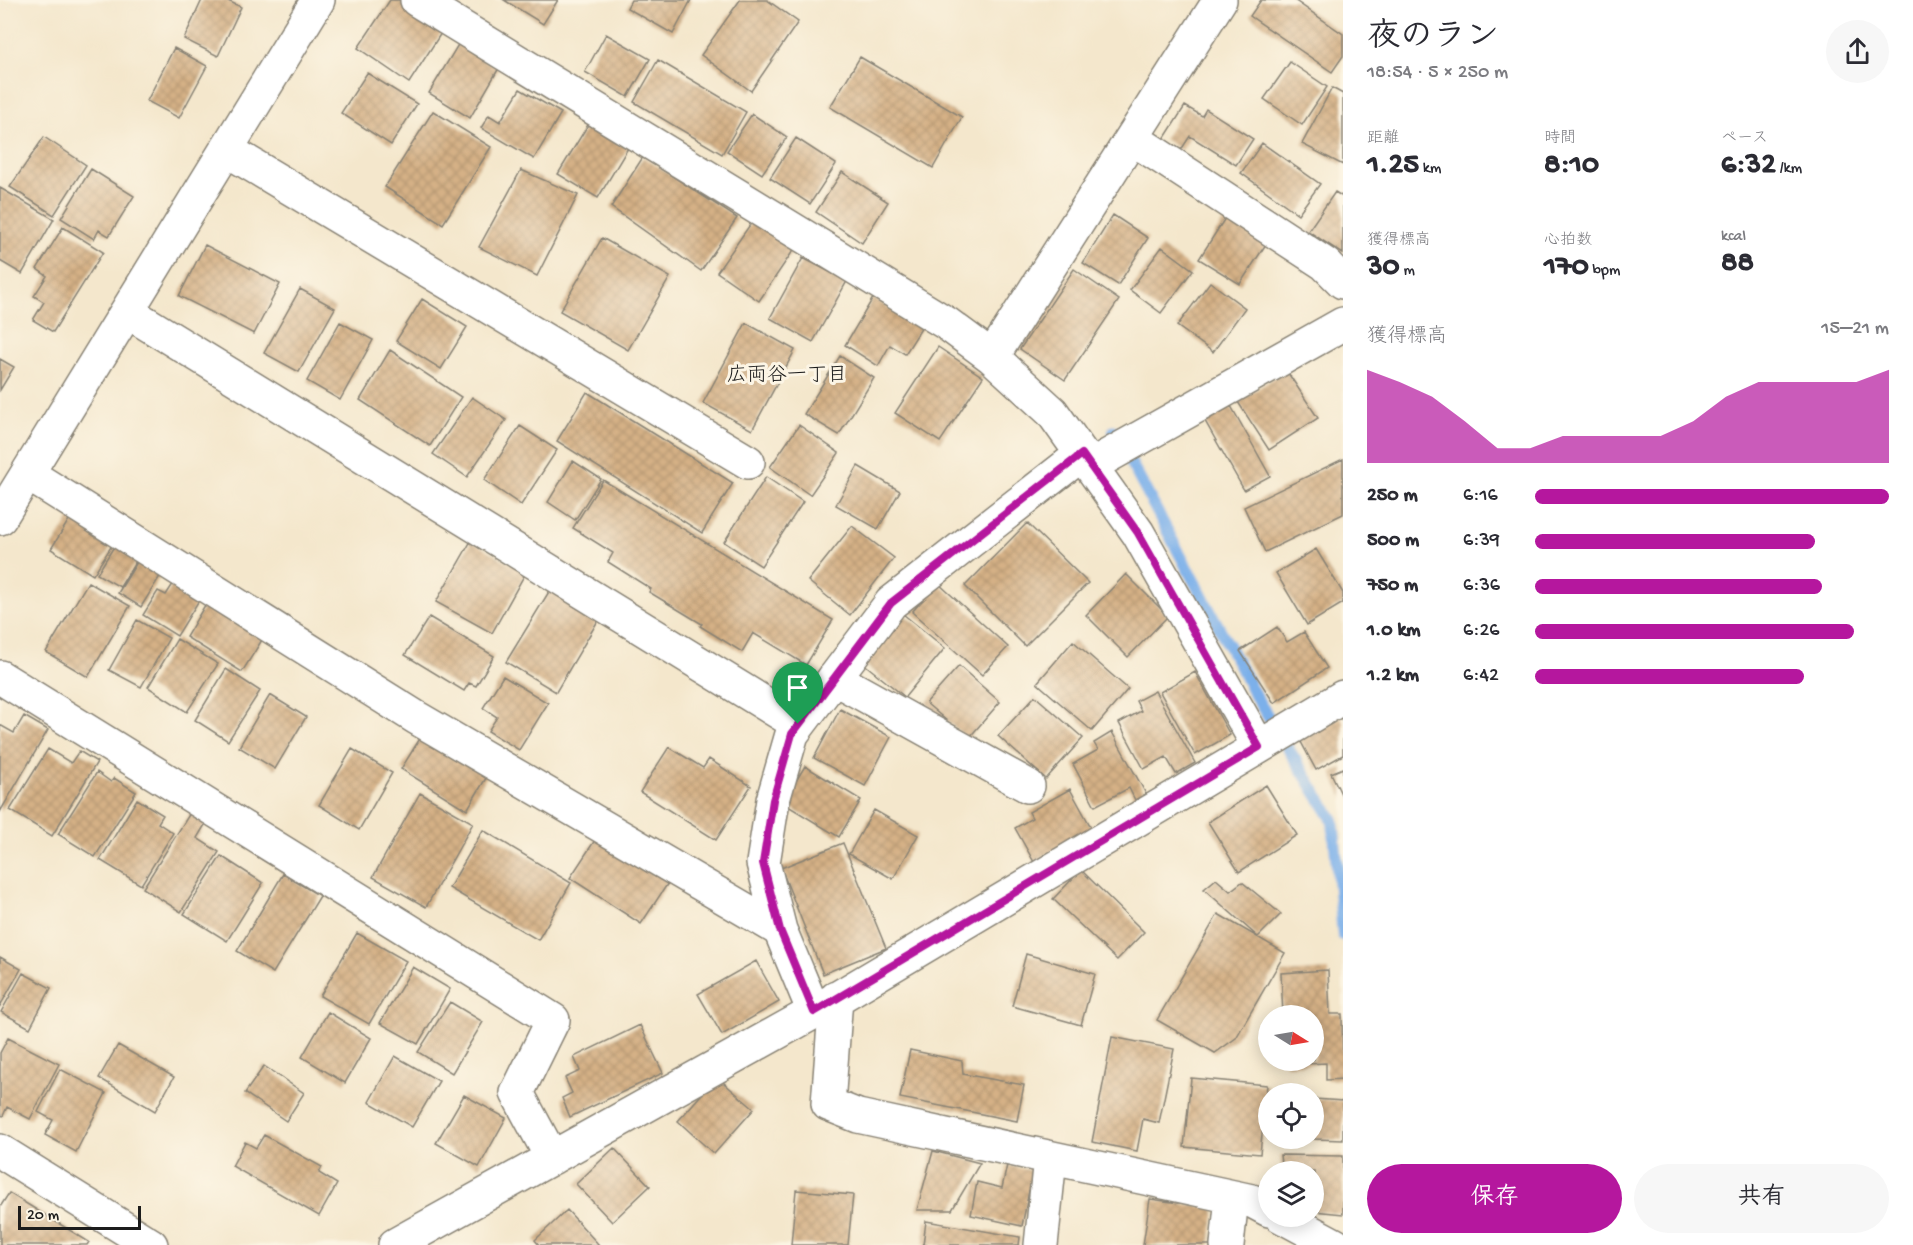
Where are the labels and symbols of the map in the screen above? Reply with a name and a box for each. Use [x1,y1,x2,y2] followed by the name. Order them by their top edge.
[727,364,847,388] district label: 広両谷一丁目
[772,662,823,724] pin
[1258,1005,1324,1071] north arrow
[18,1203,141,1230] scale bar

